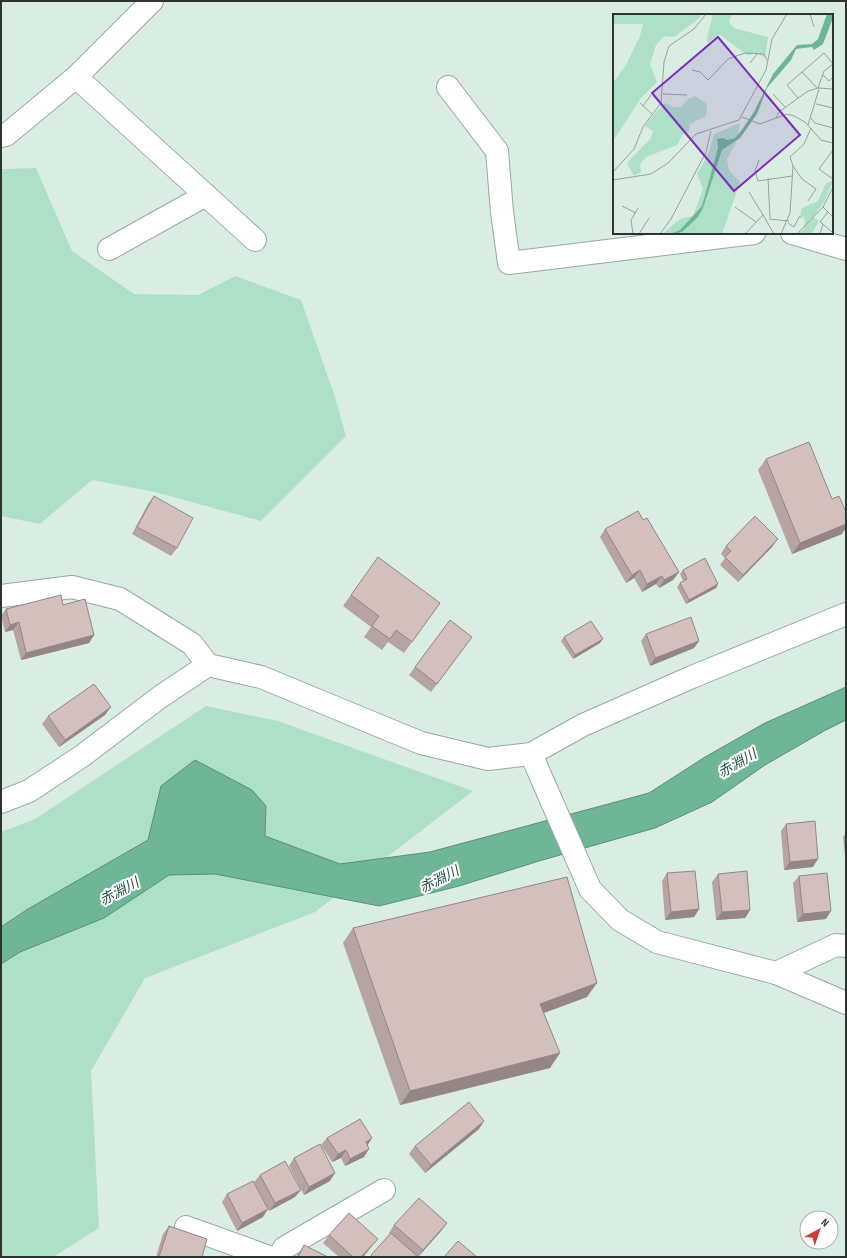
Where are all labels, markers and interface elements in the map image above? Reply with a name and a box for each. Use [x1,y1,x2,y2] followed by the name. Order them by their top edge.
[613,14,833,234] inset map
[715,745,761,781] water label: 赤淵川
[417,861,464,897] water label: 赤淵川
[97,873,144,909] water label: 赤淵川
[799,1210,839,1250] north arrow
[819,1216,832,1230] text: N

